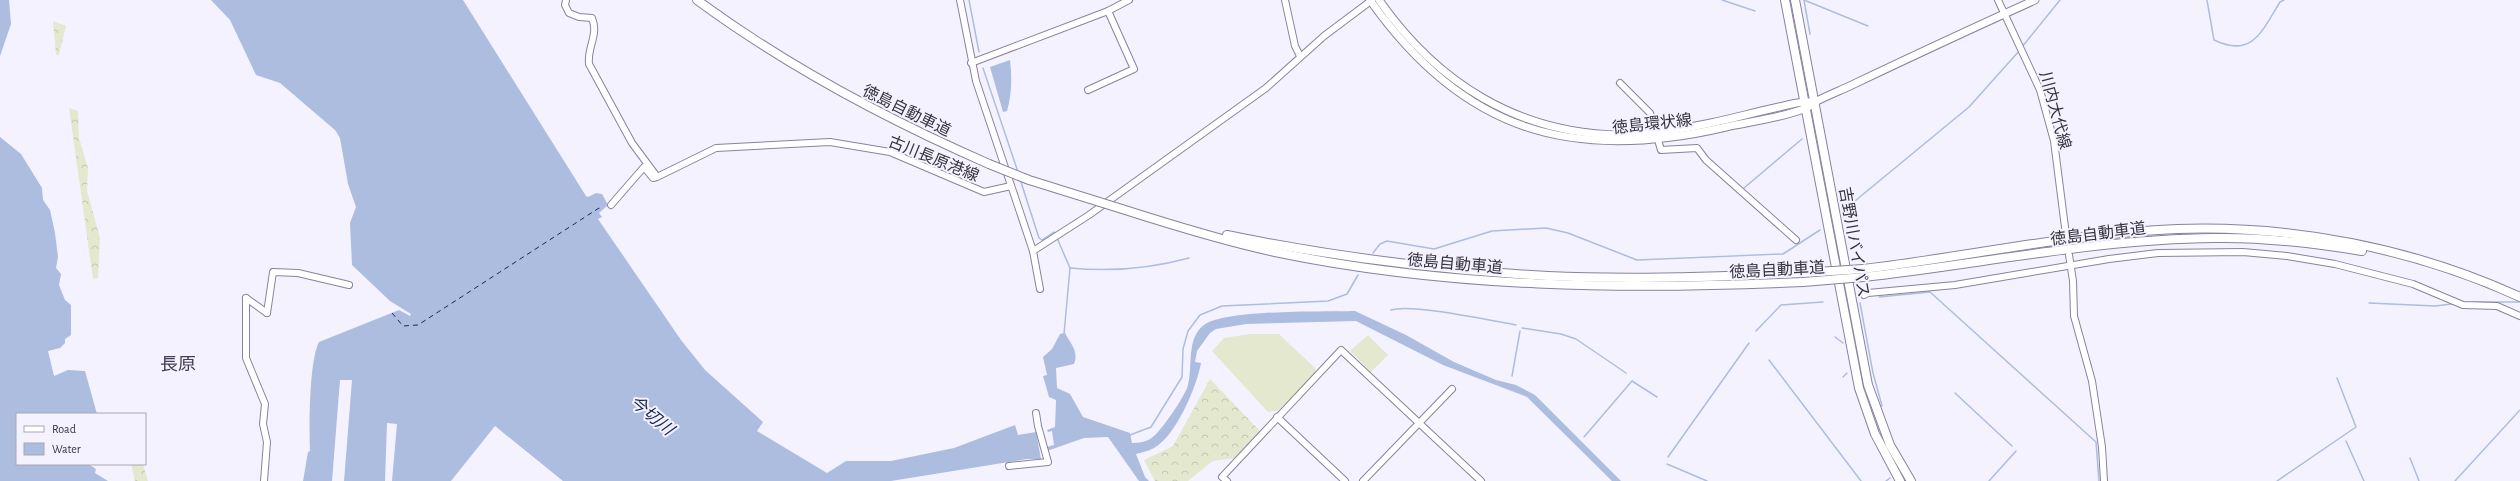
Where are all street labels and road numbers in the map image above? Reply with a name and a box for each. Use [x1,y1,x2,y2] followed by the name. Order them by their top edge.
[2037,69,2074,151] street label: 川内大代線
[860,82,954,139] street label: 徳島自動車道
[1611,111,1693,136] street label: 徳島環状線
[886,133,982,184] street label: 古川長原港線
[1836,186,1873,299] street label: 吉野川バイパス
[2049,219,2147,248] street label: 徳島自動車道
[1406,251,1504,276] street label: 徳島自動車道
[1729,258,1825,281] street label: 徳島自動車道

